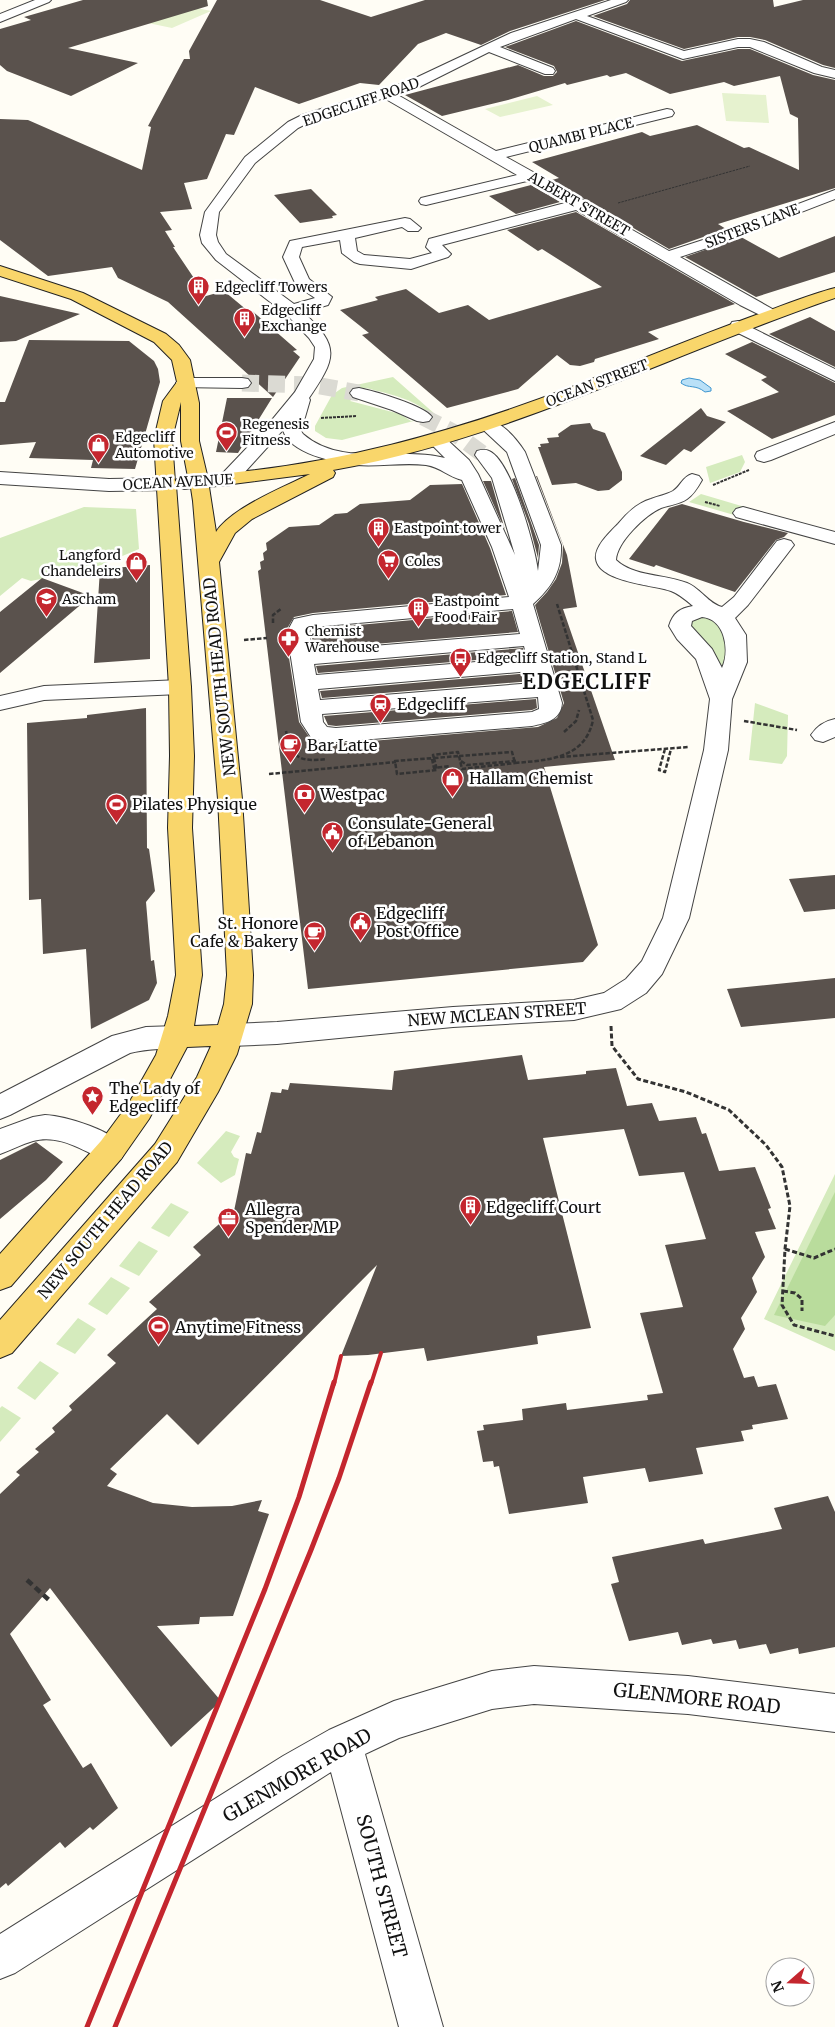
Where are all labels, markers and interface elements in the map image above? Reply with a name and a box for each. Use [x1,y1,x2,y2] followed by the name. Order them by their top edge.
[300,73,422,130] street label: EDGECLIFF ROAD
[527,113,635,157] street label: QUAMBI PLACE
[524,167,633,240] street label: ALBERT STREET
[702,200,802,252] street label: SISTERS LANE
[187,275,211,306] building icon: Edgecliff Towers
[215,278,328,296] place label: Edgecliff Towers
[261,301,326,335] place label: Edgecliff Exchange
[233,306,257,337] building icon: Edgecliff Exchange
[543,355,651,411] street label: OCEAN STREET
[242,415,310,449] place label: Regenesis Fitness
[214,420,238,451] sports icon: Regenesis Fitness
[114,428,194,462] place label: Edgecliff Automotive
[87,433,111,464] shop icon: Edgecliff Automotive
[122,470,234,494] street label: OCEAN AVENUE
[366,516,390,547] building icon: Eastpoint tower
[394,519,502,537] place label: Eastpoint tower
[41,546,122,580] place label: Langford Chandeleirs
[377,549,401,580] supermarket icon: Coles
[125,551,149,582] shop icon: Langford Chandeleirs
[405,552,441,570] place label: Coles
[199,577,239,777] street label: NEW SOUTH HEAD ROAD
[34,587,58,618] school or university icon: Ascham
[61,590,116,608] place label: Ascham
[434,592,500,626] place label: Eastpoint Food Fair
[406,597,430,628] building icon: Eastpoint Food Fair
[304,622,379,656] place label: Chemist Warehouse
[277,627,301,658] pharmacy icon: Chemist Warehouse
[449,646,473,677] bus stop icon: Edgecliff Station, Stand L
[477,649,647,667] place label: Edgecliff Station, Stand L
[522,668,652,695] district label: EDGECLIFF
[369,692,393,723] station icon: Edgecliff
[397,694,466,714] place label: Edgecliff
[279,733,303,764] cafe icon: Bar Latte
[307,735,377,755] place label: Bar Latte
[441,766,465,797] shop icon: Hallam Chemist
[469,768,594,788] place label: Hallam Chemist
[292,782,316,813] bank icon: Westpac
[319,784,385,804] place label: Westpac
[104,792,128,823] sports icon: Pilates Physique
[132,794,257,814] place label: Pilates Physique
[348,813,492,851] place label: Consulate-General of Lebanon
[320,820,344,851] public building icon: Consulate-General of Lebanon
[376,903,459,941] place label: Edgecliff Post Office
[348,910,372,941] public building icon: Edgecliff Post Office
[190,913,299,951] place label: St. Honore Cafe & Bakery
[302,920,326,951] cafe icon: St. Honore Cafe & Bakery
[407,998,587,1030] street label: NEW MCLEAN STREET
[109,1078,201,1116] place label: The Lady of Edgecliff
[81,1085,105,1116] place icon: The Lady of Edgecliff
[33,1137,177,1303] street label: NEW SOUTH HEAD ROAD
[458,1195,482,1226] building icon: Edgecliff Court
[486,1197,602,1217] place label: Edgecliff Court
[244,1199,339,1237] place label: Allegra Spender MP
[217,1206,241,1237] office icon: Allegra Spender MP
[147,1315,171,1346] sports icon: Anytime Fitness
[174,1317,301,1337] place label: Anytime Fitness
[612,1677,782,1719] street label: GLENMORE ROAD
[218,1723,376,1827] street label: GLENMORE ROAD
[351,1812,413,1960] street label: SOUTH STREET
[765,1957,815,2007] north arrow
[767,1978,788,1995] text: N

